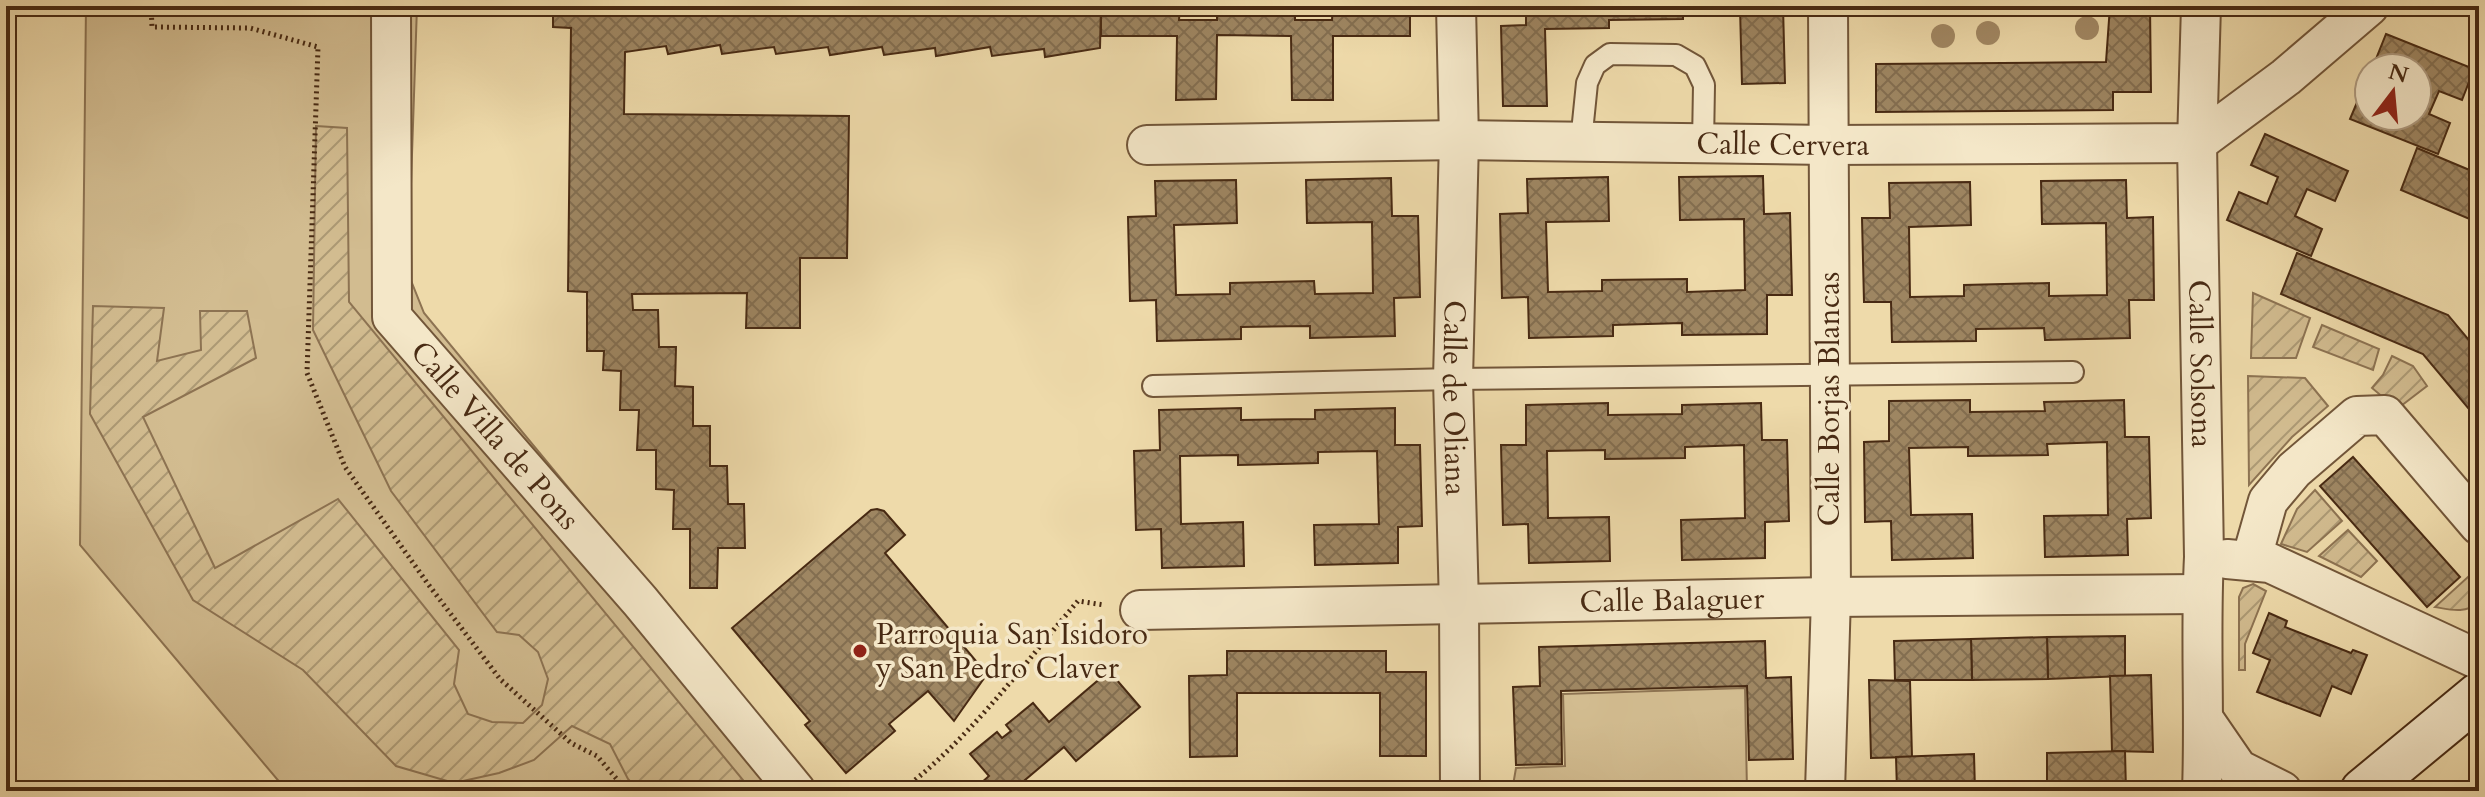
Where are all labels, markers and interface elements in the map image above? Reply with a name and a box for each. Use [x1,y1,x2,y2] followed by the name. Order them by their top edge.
[2353,52,2433,132] north arrow
[2385,57,2412,91] text: N
[1696,123,1870,166] street label: Calle Cervera
[1809,272,1850,526] street label: Calle Borjas Blancas
[2179,280,2223,448] street label: Calle Solsona
[1432,300,1477,496] street label: Calle de Oliana
[401,332,589,539] street label: Calle Villa de Pons
[1579,578,1765,622] street label: Calle Balaguer
[875,614,1148,689] place label: Parroquia San Isidoro y San Pedro Claver
[851,642,869,660] marker: Parroquia San Isidoro y San Pedro Claver

